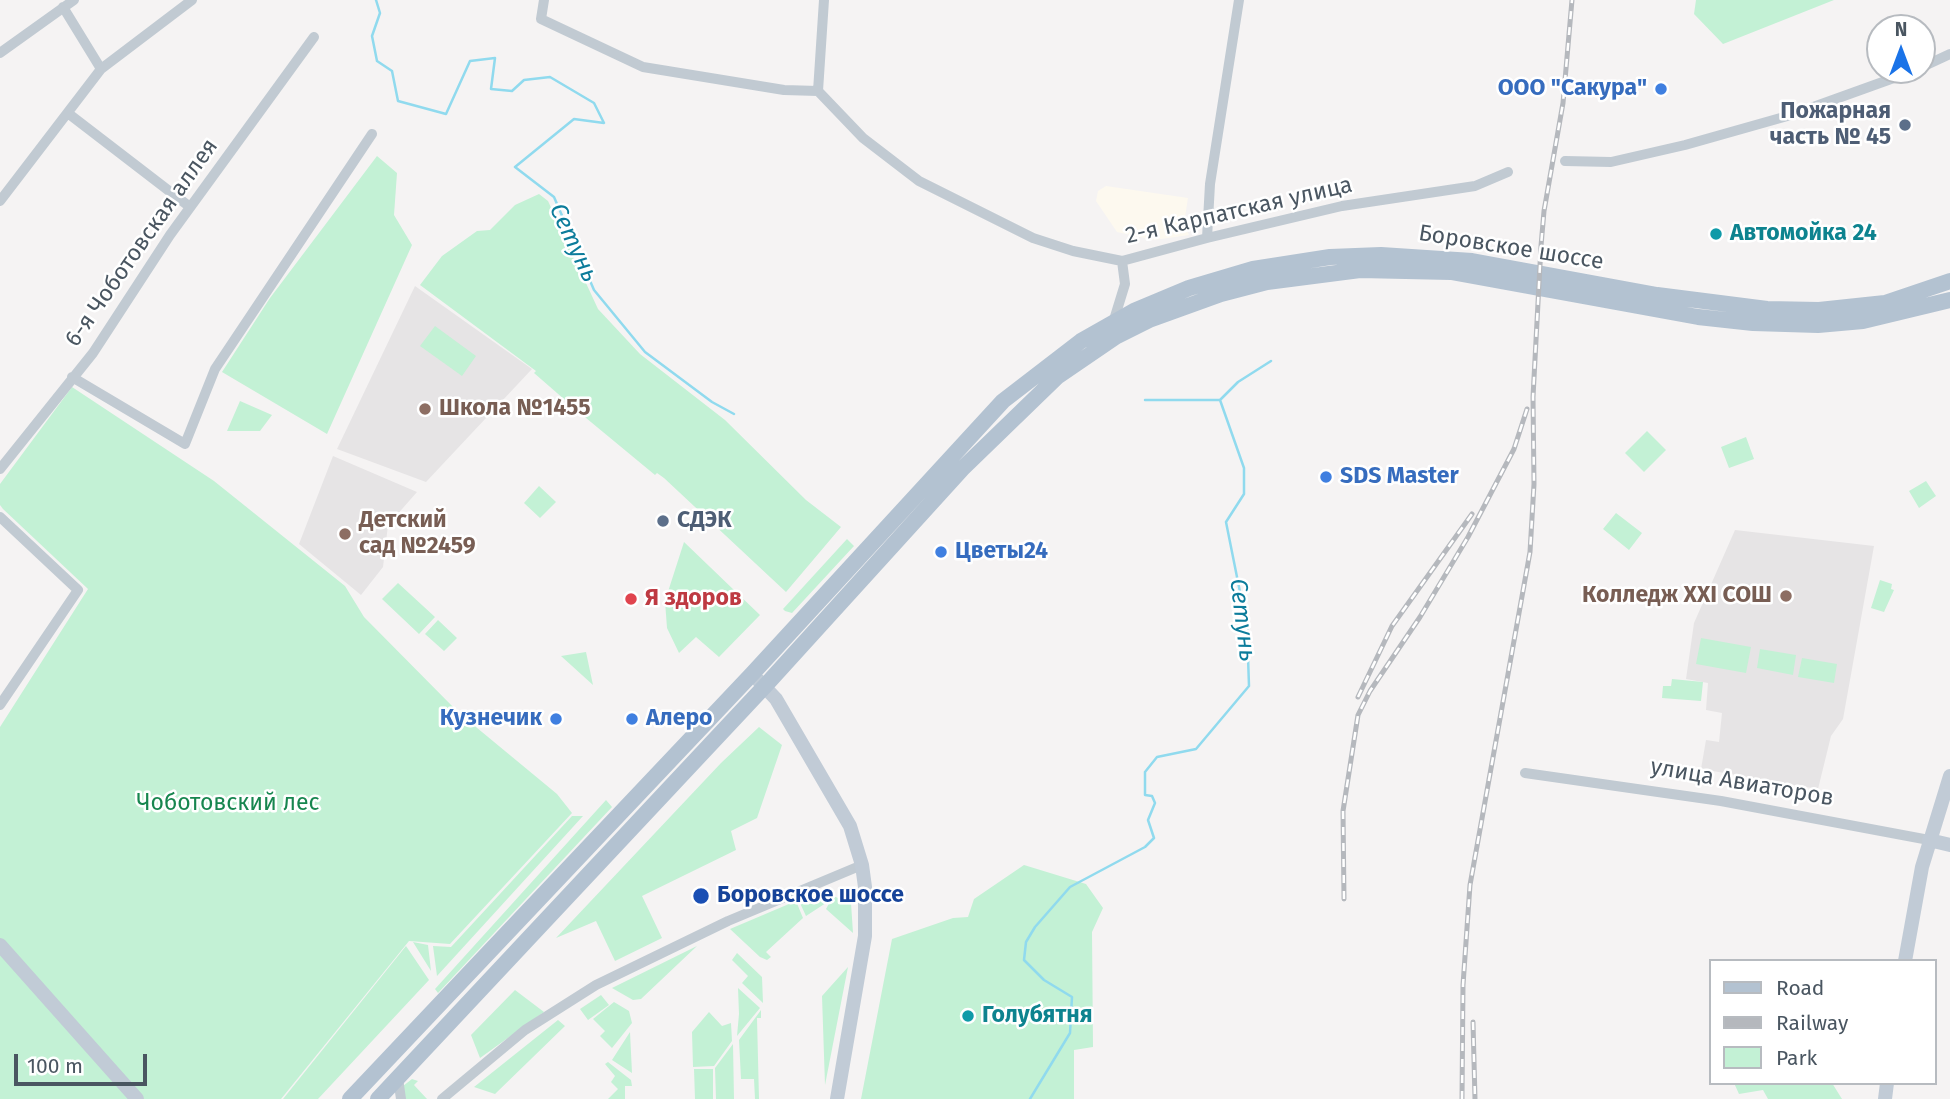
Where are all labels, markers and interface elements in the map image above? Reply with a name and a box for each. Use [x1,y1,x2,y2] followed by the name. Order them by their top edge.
[1866,14,1936,84] north arrow
[1895,18,1907,41] text: N
[1498,75,1647,103] place label: ООО "Сакура"
[1653,81,1669,97] marker: ООО "Сакура"
[1770,98,1891,152] place label: Пожарная часть № 45
[1897,117,1913,133] marker: Пожарная часть № 45
[60,134,224,352] street label: 6-я Чоботовская аллея
[1123,171,1355,251] street label: 2-я Карпатская улица
[542,199,604,287] water label: Сетунь
[1417,220,1605,276] street label: Боровское шоссе
[1730,220,1877,248] place label: Автомойка 24
[1708,226,1724,242] marker: Автомойка 24
[439,395,591,423] place label: Школа №1455
[417,401,433,417] marker: Школа №1455
[1340,463,1459,491] place label: SDS Master
[1318,469,1334,485] marker: SDS Master
[359,507,476,561] place label: Детский сад №2459
[677,507,731,535] place label: СДЭК
[655,513,671,529] marker: СДЭК
[337,526,353,542] marker: Детский сад №2459
[955,538,1048,566] place label: Цветы24
[933,544,949,560] marker: Цветы24
[1223,577,1261,663] water label: Сетунь
[1582,582,1772,610] place label: Колледж XXI СОШ
[645,585,742,613] place label: Я здоров
[1778,588,1794,604] marker: Колледж XXI СОШ
[623,591,639,607] marker: Я здоров
[440,705,542,733] place label: Кузнечик
[646,705,713,733] place label: Алеро
[548,711,564,727] marker: Кузнечик
[624,711,640,727] marker: Алеро
[1648,753,1836,813] street label: улица Авиаторов
[136,790,320,818] park label: Чоботовский лес
[717,882,904,910] place label: Боровское шоссе
[691,886,711,906] marker: Боровское шоссе
[1708,959,1936,1085] legend
[1776,975,1824,1001] text: Road
[982,1002,1093,1030] place label: Голубятня
[960,1008,976,1024] marker: Голубятня
[1776,1010,1848,1036] text: Railway
[18,1040,150,1084] scale bar
[1776,1045,1817,1071] text: Park
[27,1053,83,1079] text: 100 m

